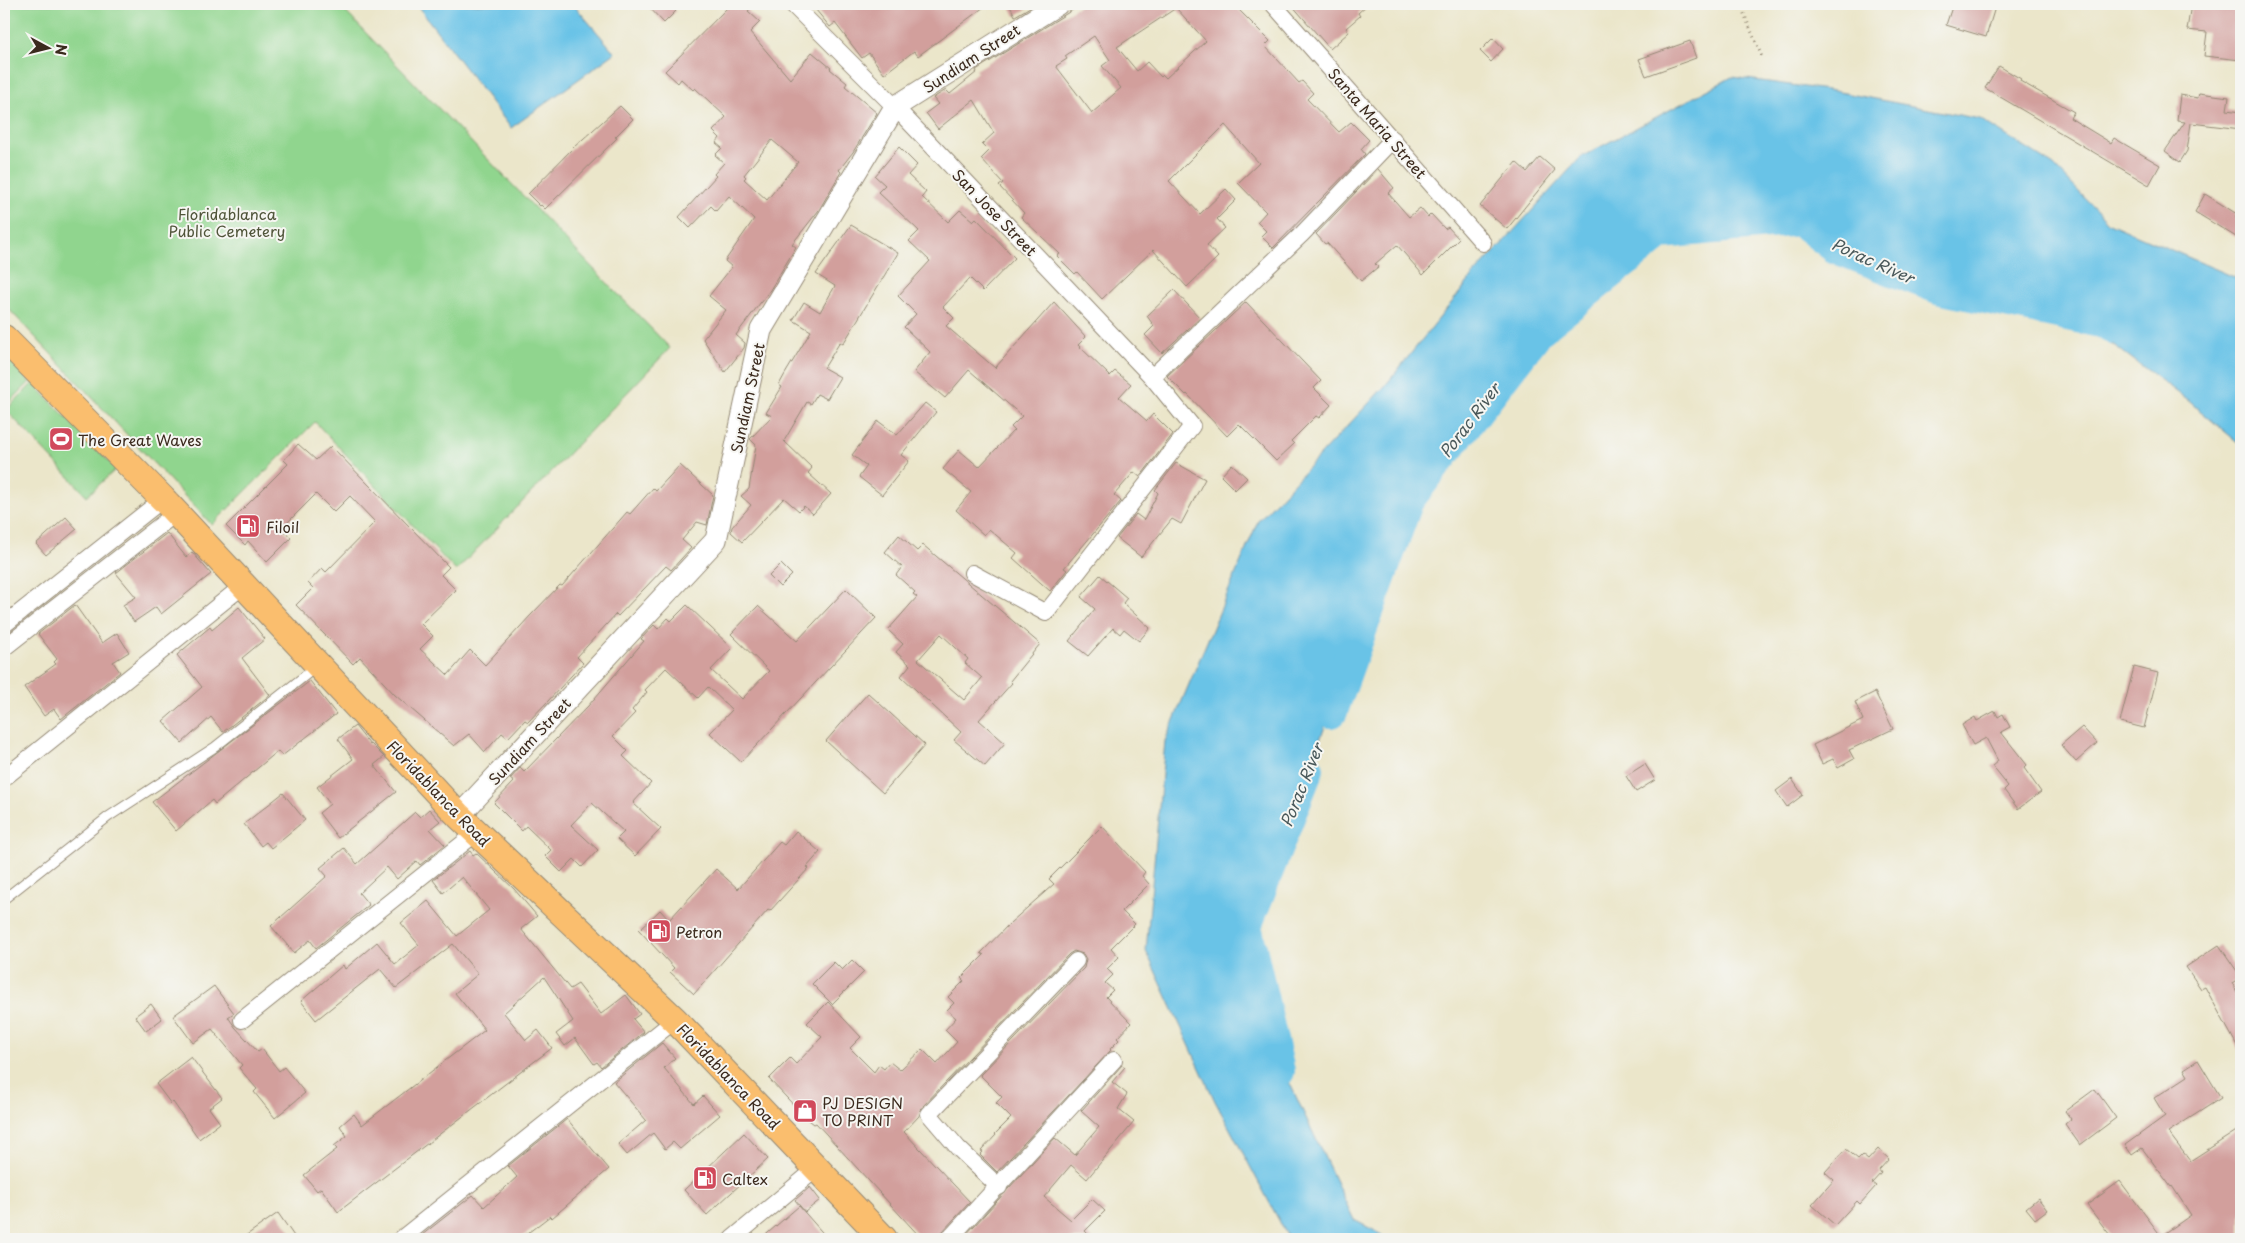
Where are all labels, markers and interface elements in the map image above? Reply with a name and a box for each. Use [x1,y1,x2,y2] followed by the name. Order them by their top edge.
[918,18,1024,98] street label: Sundiam Street
[22,22,72,72] north arrow
[50,43,72,56] text: N
[1323,63,1433,183] street label: Santa Maria Street
[947,163,1043,261] street label: San Jose Street
[169,202,285,242] park label: Floridablanca Public Cemetery
[1828,231,1921,290] water label: Porac River
[724,341,770,455] street label: Sundiam Street
[1433,375,1507,462] water label: Porac River
[48,426,74,452] sports icon: The Great Waves
[78,428,202,451] place label: The Great Waves
[235,513,261,539] fuel station icon: Filoil
[266,515,299,538] place label: Filoil
[482,692,576,790] street label: Sundiam Street
[382,735,496,852] street label: Floridablanca Road
[1273,737,1330,830] water label: Porac River
[646,918,672,944] fuel station icon: Petron
[676,920,722,943] place label: Petron
[672,1018,786,1135] street label: Floridablanca Road
[822,1091,903,1131] place label: PJ DESIGN TO PRINT
[792,1098,818,1124] shop icon: PJ DESIGN TO PRINT
[692,1165,718,1191] fuel station icon: Caltex
[722,1167,768,1190] place label: Caltex

